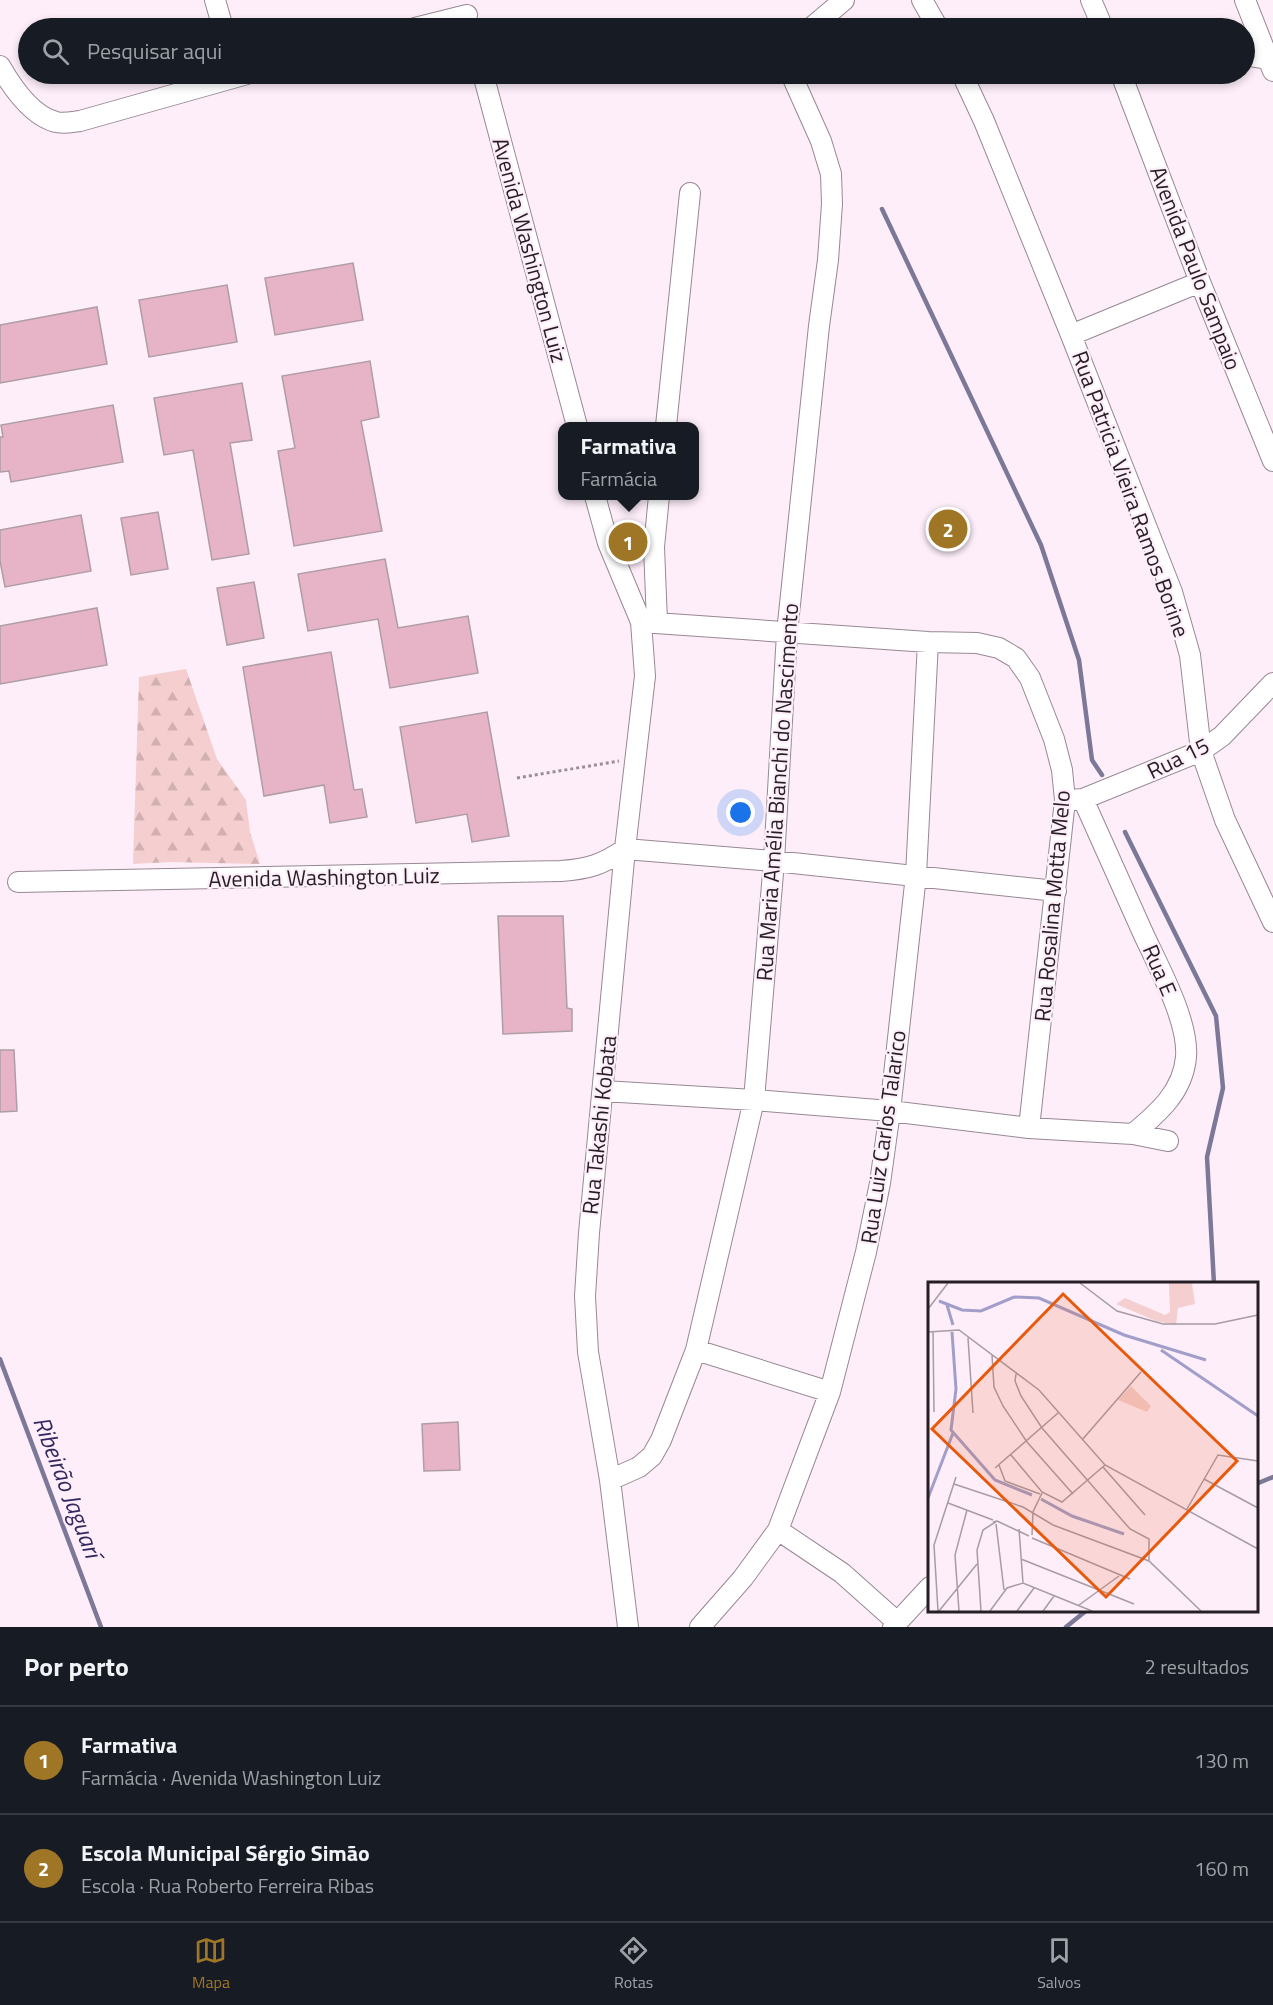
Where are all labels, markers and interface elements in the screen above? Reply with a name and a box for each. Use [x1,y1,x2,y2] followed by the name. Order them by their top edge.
[18,18,1255,84] search box
[87,34,222,68] text: Pesquisar aqui
[39,35,72,68] icon: search
[484,134,576,366] street label: Avenida Washington Luiz
[1141,161,1251,375] street label: Avenida Paulo Sampaio
[1063,346,1199,642] street label: Rua Patricia Vieira Ramos Borine
[558,422,699,500] popup
[580,429,677,463] text: Farmativa
[580,463,657,494] text: Farmácia
[928,506,968,552] pin: 2
[608,520,648,564] pin: 1
[747,602,807,982] street label: Rua Maria Amélia Bianchi do Nascimento
[1141,728,1215,788] street label: Rua 15
[1025,789,1079,1023] street label: Rua Rosalina Motta Melo
[726,798,755,827] your location
[208,858,440,896] street label: Avenida Washington Luiz
[1134,939,1186,1001] street label: Rua E
[851,1028,915,1246] street label: Rua Luiz Carlos Talarico
[573,1034,625,1216] street label: Rua Takashi Kobata
[928,1282,1258,1612] inset map
[24,1411,114,1568] water label: Ribeirão Jaguarí
[24,1647,129,1686] text: Por perto
[1145,1651,1249,1682] text: 2 resultados
[81,1728,177,1762] text: Farmativa
[38,1745,49,1776] text: 1
[1194,1745,1249,1776] text: 130 m
[81,1762,381,1793] text: Farmácia · Avenida Washington Luiz
[81,1836,370,1870] text: Escola Municipal Sérgio Simão
[38,1853,49,1884] text: 2
[1194,1853,1249,1884] text: 160 m
[81,1870,374,1901] text: Escola · Rua Roberto Ferreira Ribas
[192,1934,230,1994] tab: Mapa
[614,1934,653,1994] tab: Rotas
[1037,1934,1081,1994] tab: Salvos

